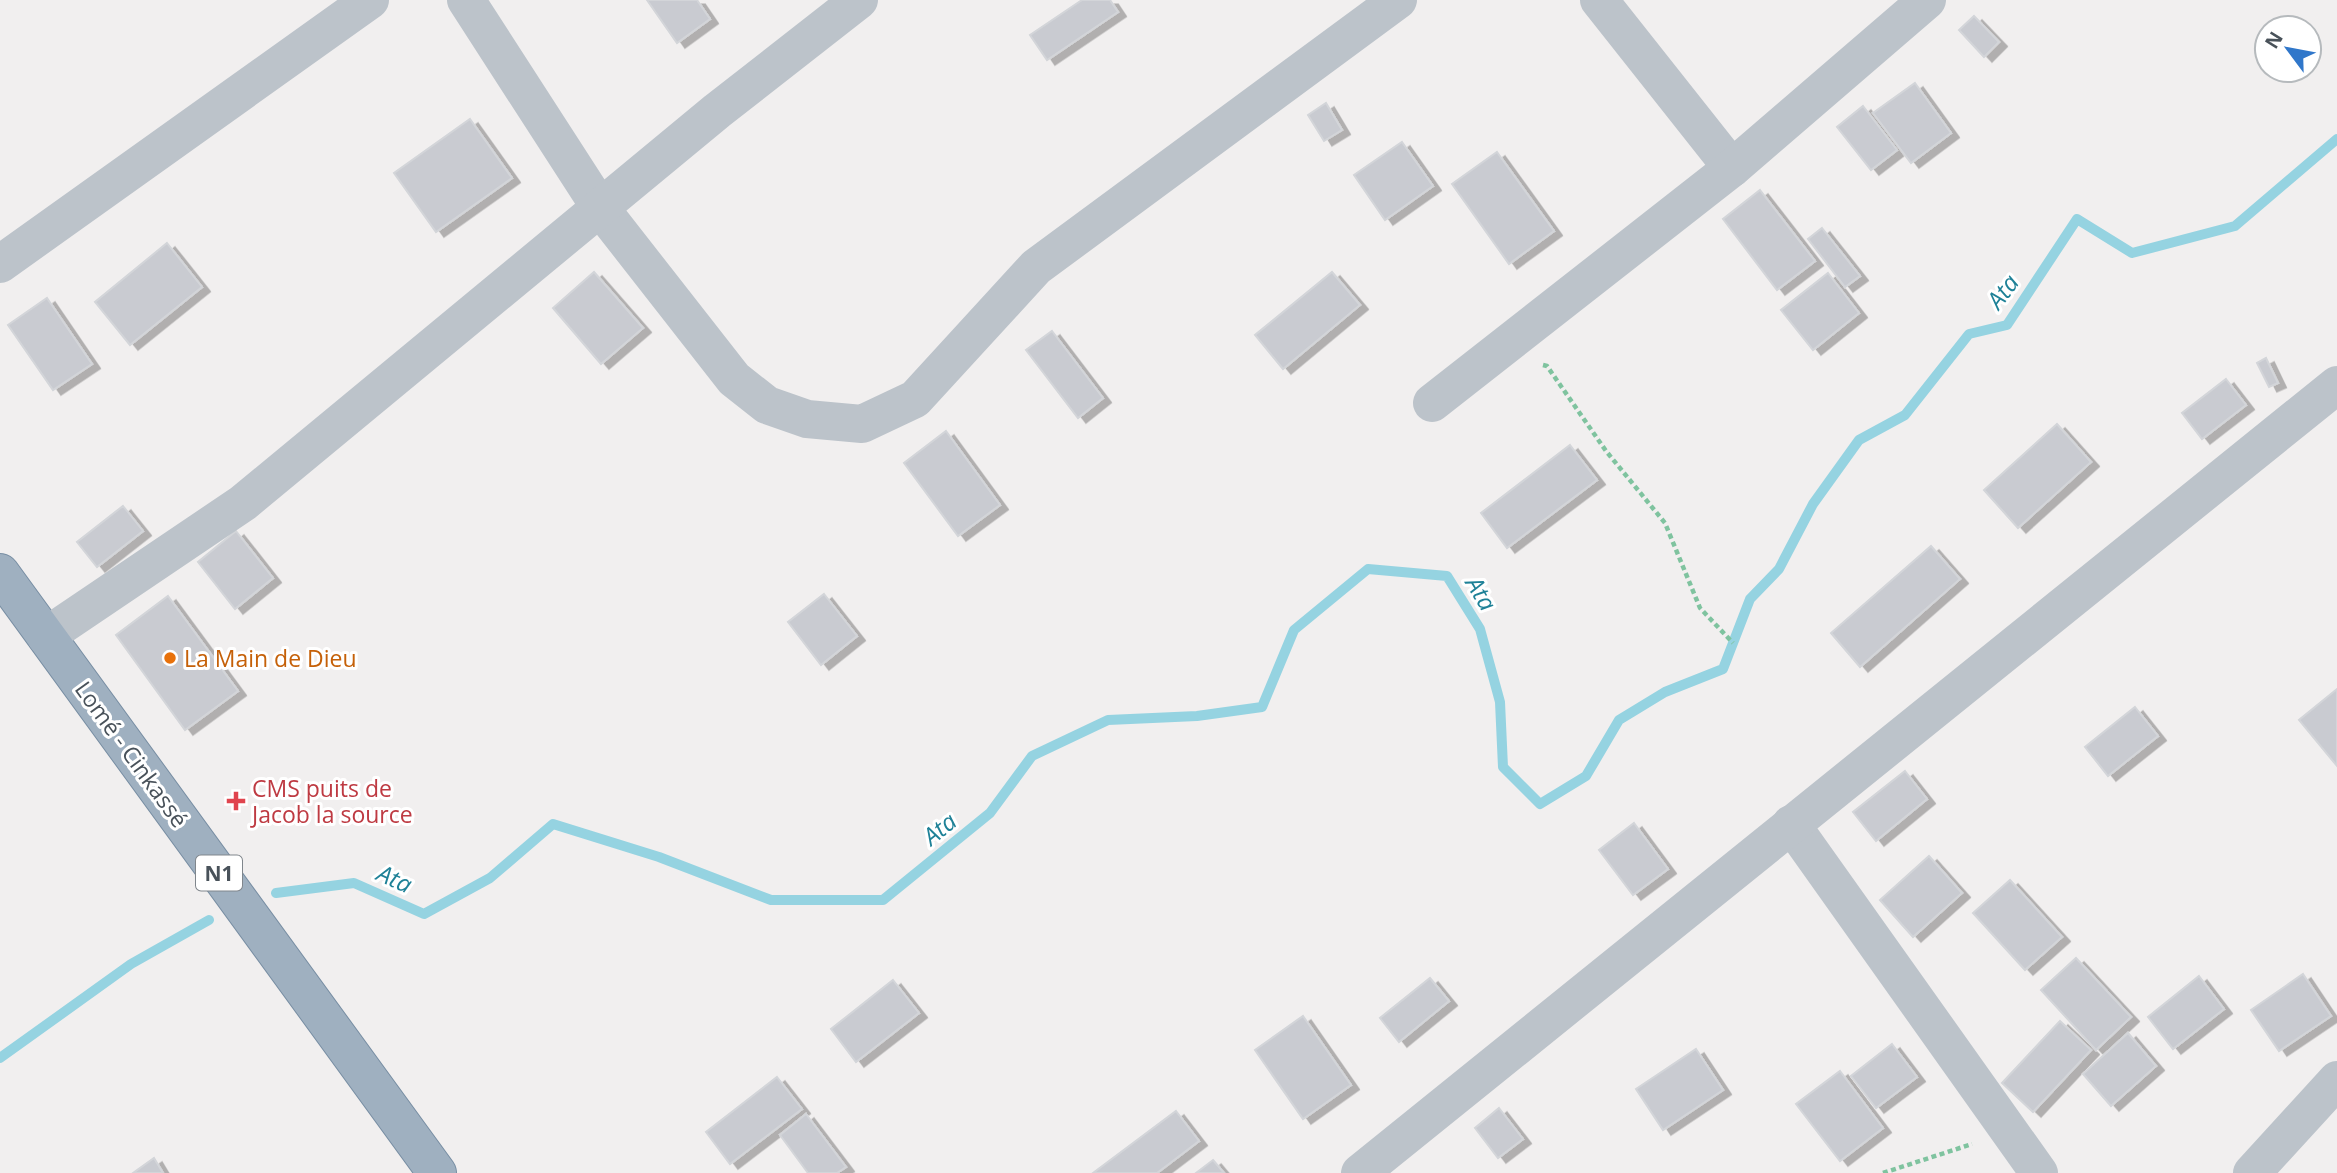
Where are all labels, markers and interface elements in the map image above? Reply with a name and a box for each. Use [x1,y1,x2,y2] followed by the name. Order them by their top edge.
[2253,14,2323,84] north arrow
[2258,27,2289,53] text: N
[1977,267,2026,316] water label: Ata
[1458,568,1505,617] water label: Ata
[184,642,357,674] place label: La Main de Dieu
[162,650,178,666] marker: La Main de Dieu
[68,674,196,834] street label: Lomé - Cinkassé
[250,772,413,830] place label: CMS puits de Jacob la source
[226,791,246,811] marker: CMS puits de Jacob la source
[913,804,963,853] water label: Ata
[371,855,418,900] water label: Ata
[196,856,242,890] road number: N1

